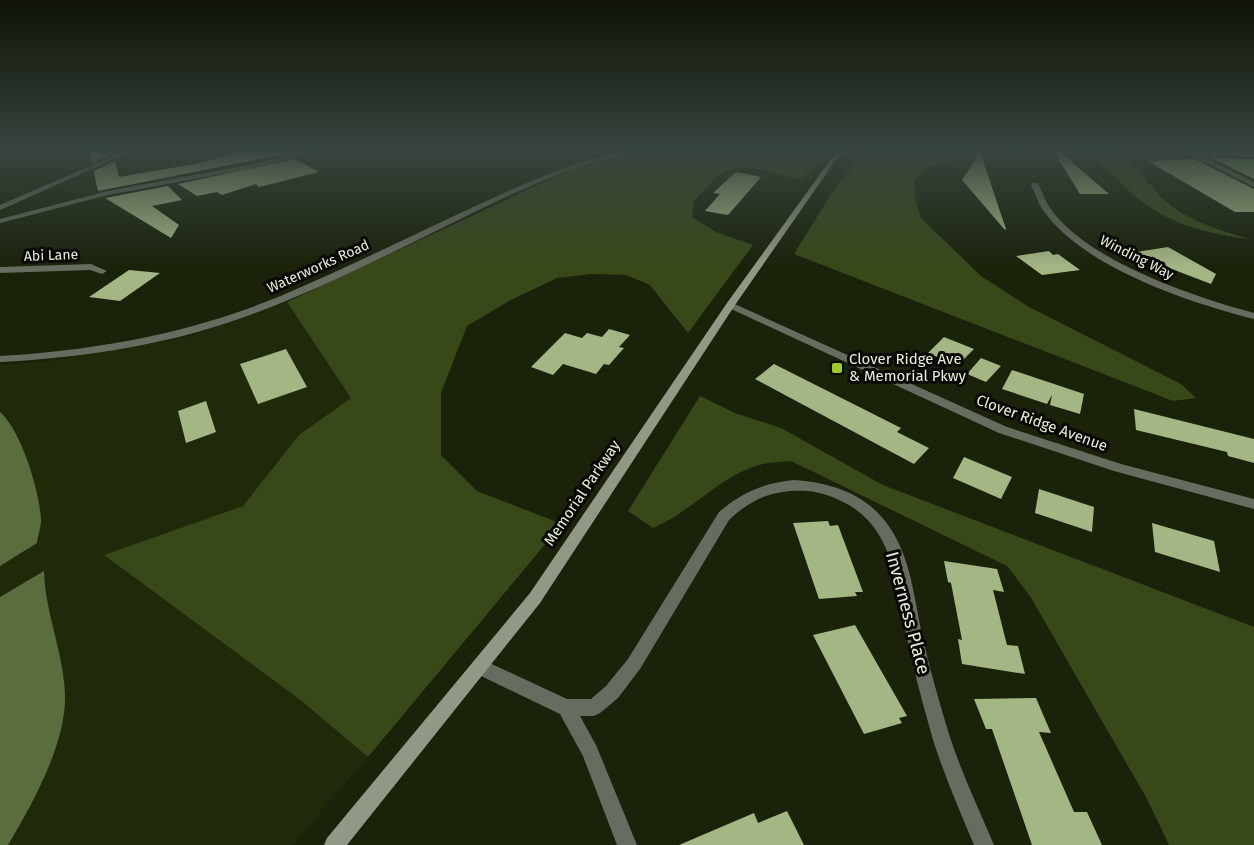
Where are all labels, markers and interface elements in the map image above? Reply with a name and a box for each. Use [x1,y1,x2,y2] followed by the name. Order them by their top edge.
[1097,232,1177,283] street label: Winding Way
[265,236,372,297] street label: Waterworks Road
[24,246,78,265] street label: Abi Lane
[849,350,967,385] place label: Clover Ridge Ave & Memorial Pkwy
[830,361,844,375] marker: Clover Ridge Ave & Memorial Pkwy
[974,391,1110,455] street label: Clover Ridge Avenue
[540,436,624,549] street label: Memorial Parkway
[881,549,935,677] street label: Inverness Place

